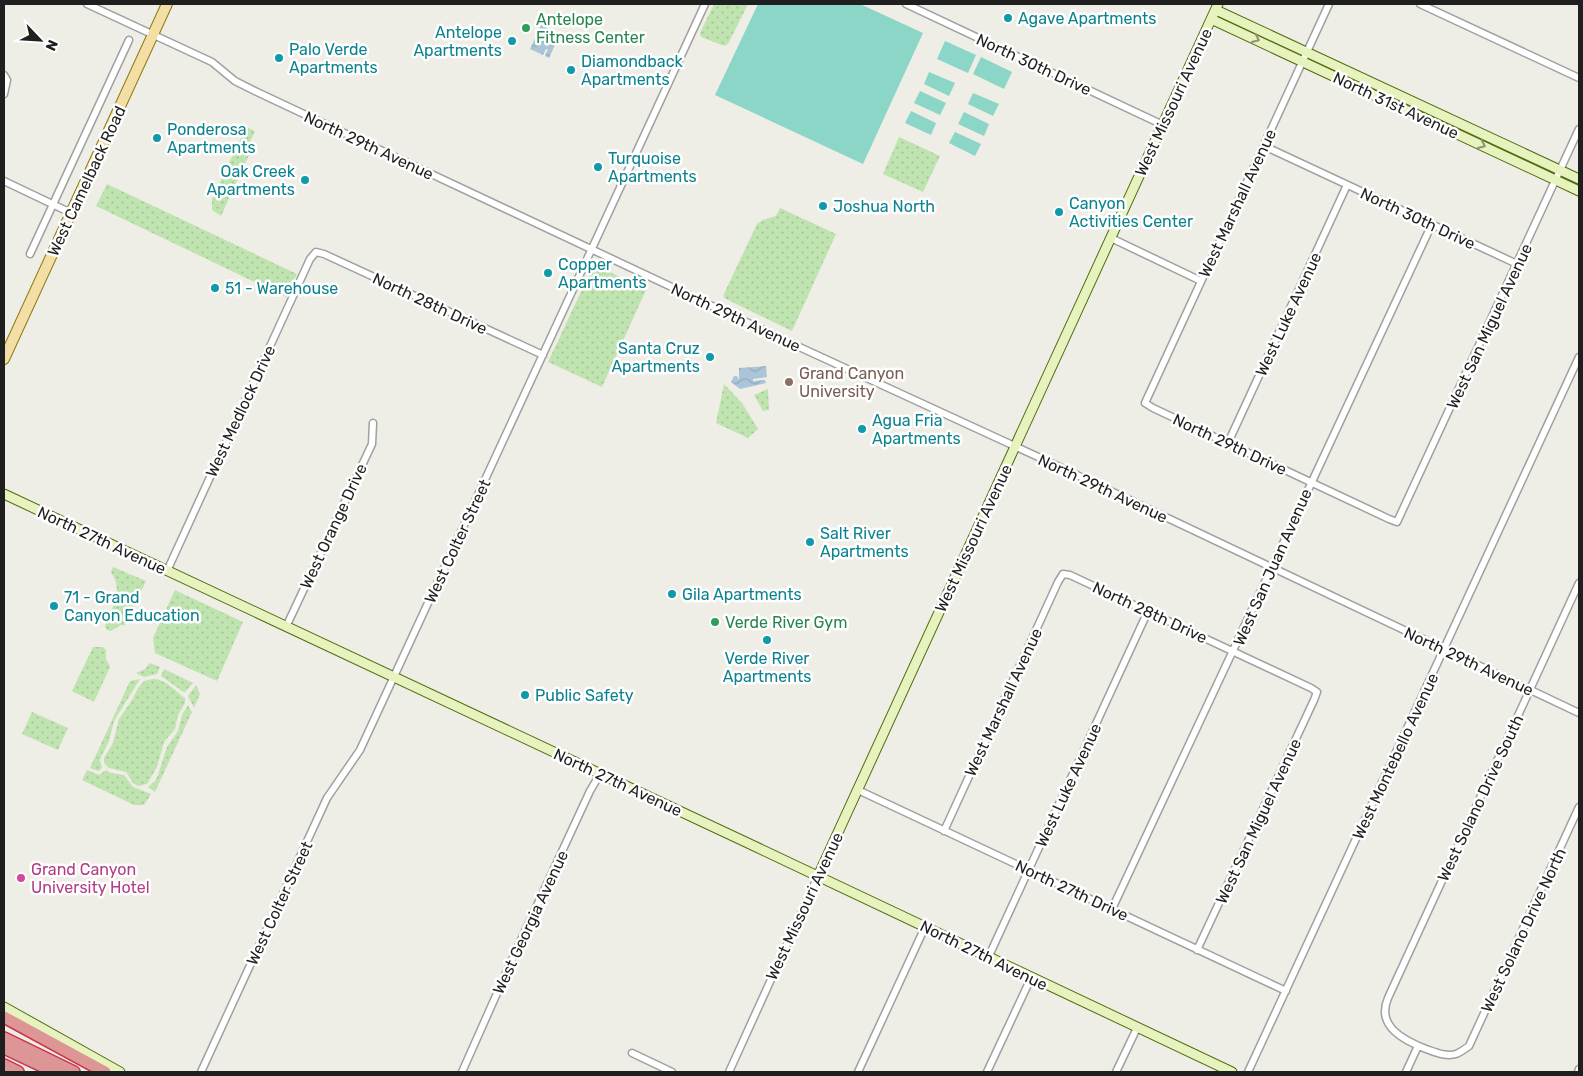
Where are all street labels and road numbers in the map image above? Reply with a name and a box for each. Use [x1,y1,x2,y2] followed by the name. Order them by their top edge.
[1131,25,1216,179] street label: West Missouri Avenue
[973,30,1094,99] street label: North 30th Drive
[1330,68,1462,143] street label: North 31st Avenue
[43,103,130,259] street label: West Camelback Road
[301,107,437,184] street label: North 29th Avenue
[1195,126,1280,280] street label: West Marshall Avenue
[1357,184,1478,253] street label: North 30th Drive
[1443,240,1536,412] street label: West San Miguel Avenue
[1251,249,1326,379] street label: West Luke Avenue
[369,269,490,338] street label: North 28th Drive
[668,279,804,356] street label: North 29th Avenue
[202,342,279,480] street label: West Medlock Drive
[1170,410,1290,479] street label: North 29th Drive
[1035,450,1171,527] street label: North 29th Avenue
[296,461,371,592] street label: West Orange Drive
[931,461,1016,615] street label: West Missouri Avenue
[420,476,495,606] street label: West Colter Street
[1229,486,1316,649] street label: West San Juan Avenue
[35,502,169,579] street label: North 27th Avenue
[1089,578,1210,647] street label: North 28th Drive
[1401,623,1537,700] street label: North 29th Avenue
[961,625,1046,779] street label: West Marshall Avenue
[1349,670,1442,842] street label: West Montebello Avenue
[1433,712,1527,885] street label: West Solano Drive South
[1031,720,1106,850] street label: West Luke Avenue
[1212,735,1305,907] street label: West San Miguel Avenue
[551,744,685,821] street label: North 27th Avenue
[762,829,847,983] street label: West Missouri Avenue
[242,838,317,968] street label: West Colter Street
[1477,845,1570,1015] street label: West Solano Drive North
[489,847,572,997] street label: West Georgia Avenue
[1012,856,1131,925] street label: North 27th Drive
[917,916,1051,995] street label: North 27th Avenue

